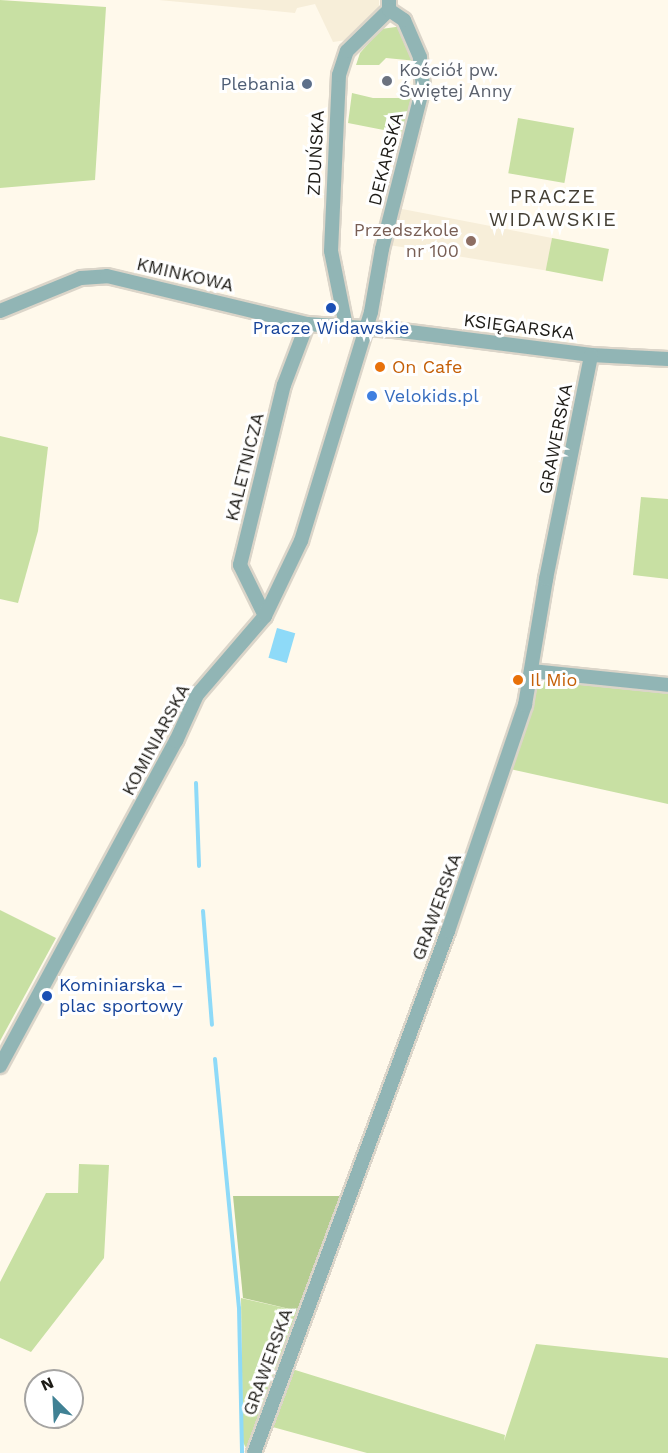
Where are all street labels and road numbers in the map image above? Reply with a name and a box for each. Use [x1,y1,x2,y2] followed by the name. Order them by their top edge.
[303,110,329,196] street label: ZDUŃSKA
[364,110,408,208] street label: DEKARSKA
[134,253,236,297] street label: KMINKOWA
[462,309,576,345] street label: KSIĘGARSKA
[535,382,577,496] street label: GRAWERSKA
[221,411,269,523] street label: KALETNICZA
[118,681,194,799] street label: KOMINIARSKA
[408,851,466,963] street label: GRAWERSKA
[239,1306,297,1418] street label: GRAWERSKA

